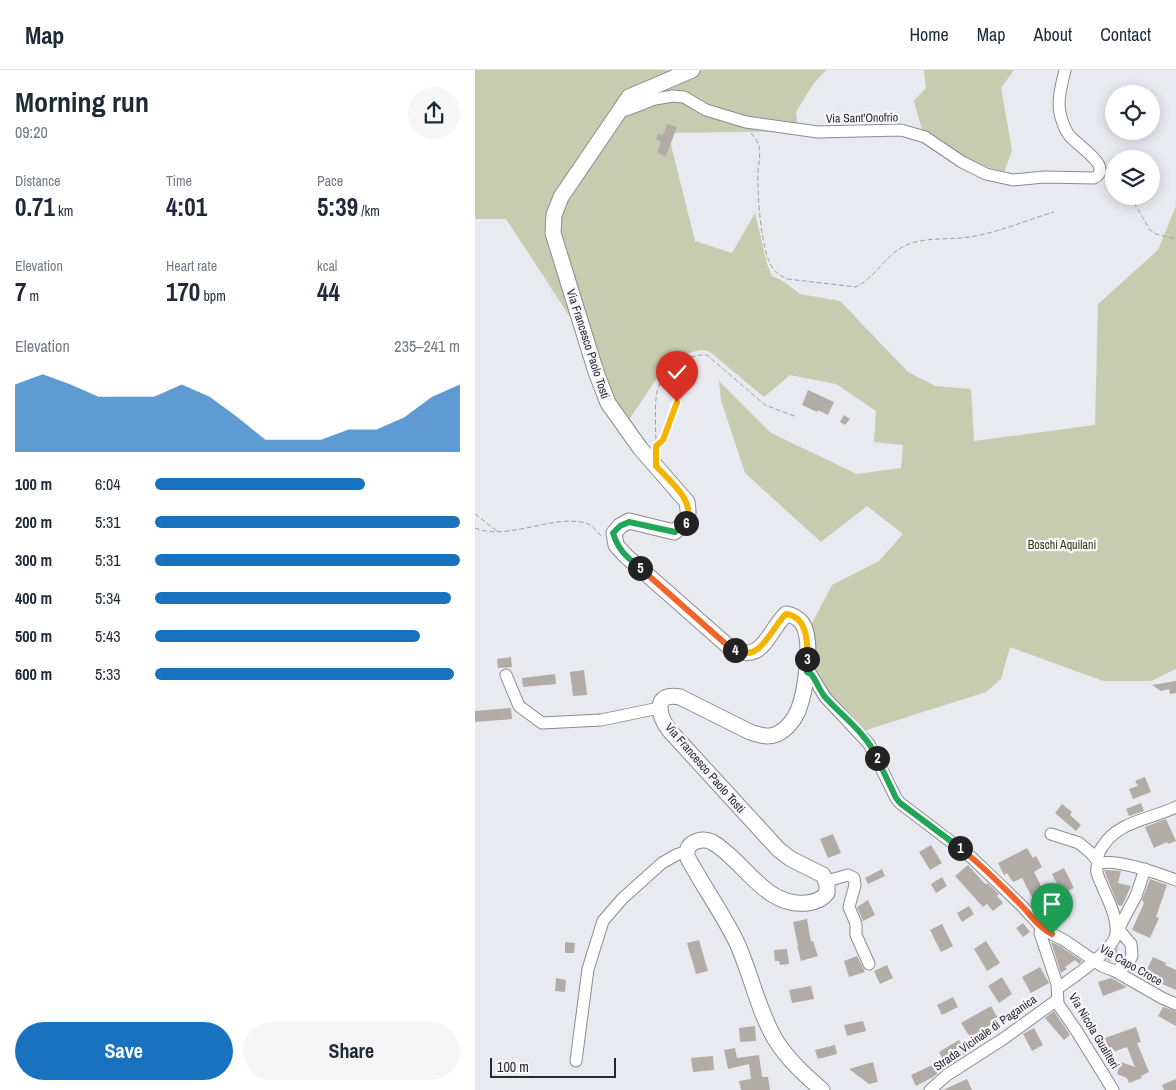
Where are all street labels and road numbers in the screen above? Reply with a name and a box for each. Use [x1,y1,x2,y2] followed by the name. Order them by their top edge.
[826,109,898,127] street label: Via Sant'Onofrio
[563,287,613,401] street label: Via Francesco Paolo Tosti
[661,720,749,816] street label: Via Francesco Paolo Tosti
[1097,941,1165,989] street label: Via Capo Croce
[1065,990,1123,1072] street label: Via Nicola Gualiteri
[930,991,1040,1075] street label: Strada Vicinale di Paganica

